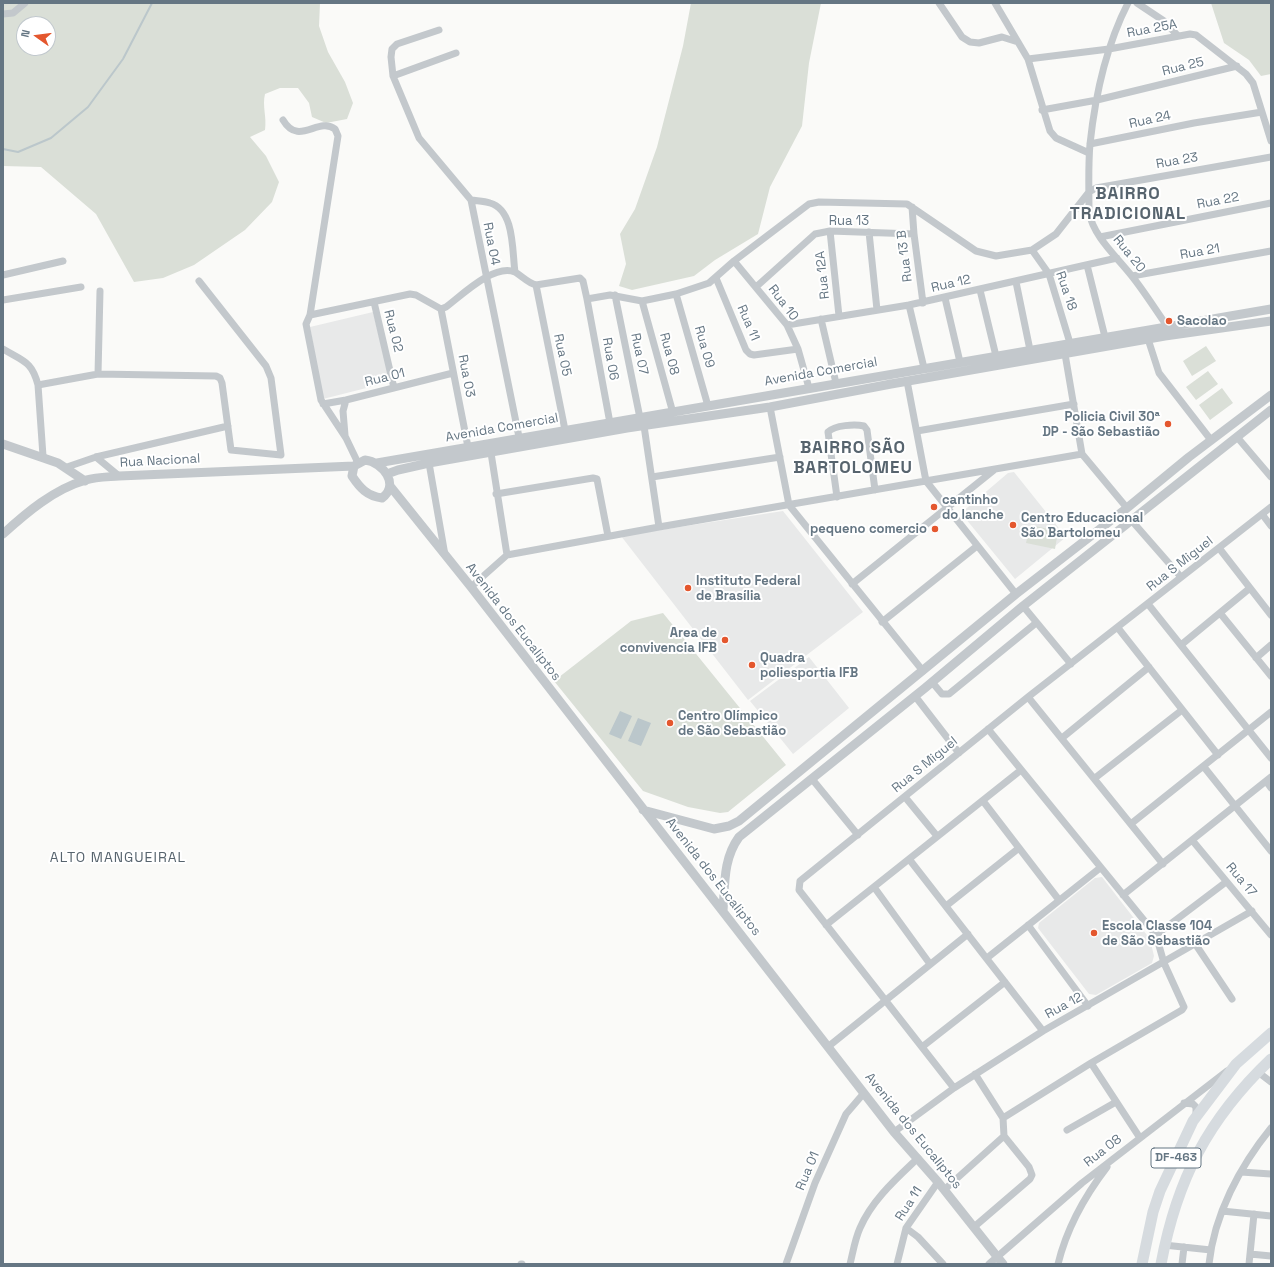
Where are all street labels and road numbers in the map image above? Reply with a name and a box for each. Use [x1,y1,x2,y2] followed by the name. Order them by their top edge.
[1126,16,1178,42] street label: Rua 25A
[1160,54,1206,80] street label: Rua 25
[1128,108,1172,132] street label: Rua 24
[1155,150,1199,172] street label: Rua 23
[1196,189,1240,213] street label: Rua 22
[829,213,869,229] street label: Rua 13
[479,221,503,267] street label: Rua 04
[894,229,916,283] street label: Rua 13 B
[1109,232,1149,276] street label: Rua 20
[1179,241,1221,263] street label: Rua 21
[813,250,833,300] street label: Rua 12A
[1052,269,1080,313] street label: Rua 18
[930,272,972,296] street label: Rua 12
[765,282,801,324] street label: Rua 10
[733,303,763,343] street label: Rua 11
[380,308,406,354] street label: Rua 02
[691,324,717,370] street label: Rua 09
[656,331,682,377] street label: Rua 08
[550,332,574,378] street label: Rua 05
[627,332,651,376] street label: Rua 07
[599,336,621,382] street label: Rua 06
[454,353,478,399] street label: Rua 03
[763,354,879,390] street label: Avenida Comercial
[363,366,407,390] street label: Rua 01
[444,410,560,446] street label: Avenida Comercial
[119,451,201,471] street label: Rua Nacional
[1144,533,1216,595] street label: Rua S Miguel
[462,560,564,684] street label: Avenida dos Eucaliptos
[889,734,961,796] street label: Rua S Miguel
[662,815,764,939] street label: Avenida dos Eucaliptos
[1222,860,1260,900] street label: Rua 17
[1043,989,1085,1023] street label: Rua 12
[861,1070,965,1192] street label: Avenida dos Eucaliptos
[1081,1131,1125,1171] street label: Rua 08
[1151,1148,1201,1168] road number: DF-463
[793,1149,823,1193] street label: Rua 01
[892,1184,926,1224] street label: Rua 11

